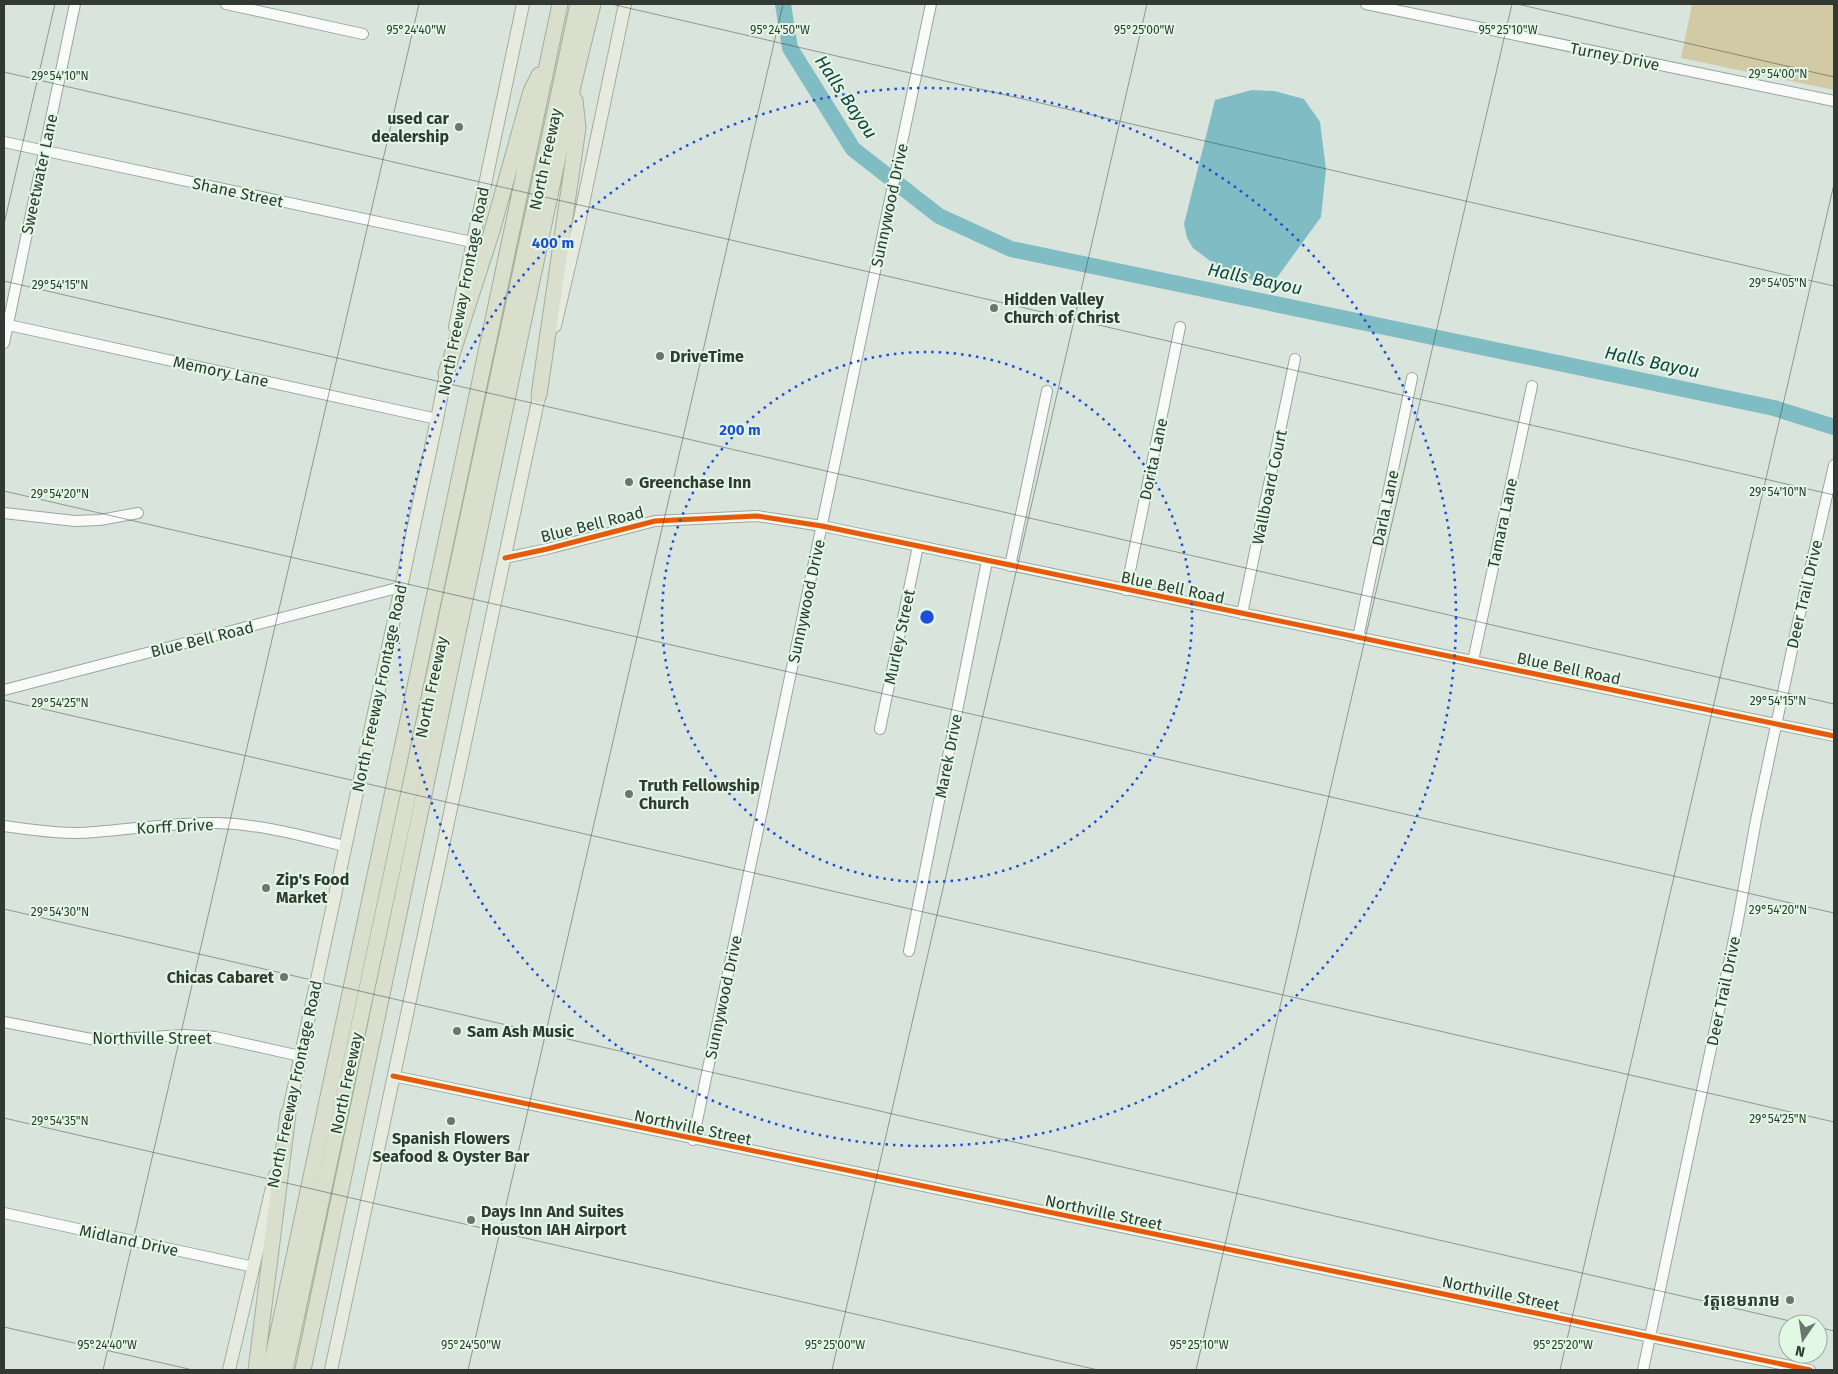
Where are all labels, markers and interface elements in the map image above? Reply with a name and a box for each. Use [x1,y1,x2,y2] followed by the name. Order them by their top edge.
[386,23,446,37] text: 95°24'40"W
[750,23,810,37] text: 95°24'50"W
[1114,23,1174,37] text: 95°25'00"W
[1478,23,1538,37] text: 95°25'10"W
[1569,39,1661,74] street label: Turney Drive
[810,51,882,143] water label: Halls Bayou
[1749,67,1807,81] text: 29°54'00"N
[31,69,89,83] text: 29°54'10"N
[525,106,566,212] street label: North Freeway
[371,109,450,146] place label: used car dealership
[17,112,62,236] street label: Sweetwater Lane
[453,121,465,133] marker: used car dealership
[867,141,912,269] street label: Sunnywood Drive
[191,174,285,211] street label: Shane Street
[434,185,493,397] street label: North Freeway Frontage Road
[532,234,574,252] text: 400 m
[1206,258,1304,300] water label: Halls Bayou
[1749,276,1807,290] text: 29°54'05"N
[32,278,88,292] text: 29°54'15"N
[1004,290,1121,327] place label: Hidden Valley Church of Christ
[988,302,1000,314] marker: Hidden Valley Church of Christ
[1603,341,1701,383] water label: Halls Bayou
[670,347,744,366] place label: DriveTime
[654,350,666,362] marker: DriveTime
[171,352,270,391] street label: Memory Lane
[1136,416,1171,502] street label: Dorita Lane
[719,421,761,439] text: 200 m
[1248,428,1291,546] street label: Wallboard Court
[1368,468,1403,548] street label: Darla Lane
[639,473,751,492] place label: Greenchase Inn
[623,476,635,488] marker: Greenchase Inn
[1484,476,1521,570] street label: Tamara Lane
[1749,485,1807,499] text: 29°54'10"N
[31,487,89,501] text: 29°54'20"N
[539,502,646,546] street label: Blue Bell Road
[784,537,829,665] street label: Sunnywood Drive
[1783,538,1826,650] street label: Deer Trail Drive
[1119,567,1227,608] street label: Blue Bell Road
[348,582,411,794] street label: North Freeway Frontage Road
[880,588,919,686] street label: Murley Street
[918,608,936,626] centre of rings
[149,617,256,661] street label: Blue Bell Road
[411,634,452,740] street label: North Freeway
[1515,648,1623,689] street label: Blue Bell Road
[1750,694,1806,708] text: 29°54'15"N
[31,696,89,710] text: 29°54'25"N
[931,712,966,800] street label: Marek Drive
[639,776,760,813] place label: Truth Fellowship Church
[623,788,635,800] marker: Truth Fellowship Church
[136,815,214,838] street label: Korff Drive
[276,870,349,907] place label: Zip's Food Market
[260,882,272,894] marker: Zip's Food Market
[1749,903,1807,917] text: 29°54'20"N
[31,905,89,919] text: 29°54'30"N
[701,933,746,1061] street label: Sunnywood Drive
[1703,935,1744,1047] street label: Deer Trail Drive
[167,968,275,987] place label: Chicas Cabaret
[278,971,290,983] marker: Chicas Cabaret
[263,978,326,1190] street label: North Freeway Frontage Road
[467,1022,574,1041] place label: Sam Ash Music
[451,1025,463,1037] marker: Sam Ash Music
[92,1029,212,1048] street label: Northville Street
[326,1030,367,1136] street label: North Freeway
[632,1106,754,1149] street label: Northville Street
[1749,1112,1807,1126] text: 29°54'25"N
[31,1114,89,1128] text: 29°54'35"N
[445,1115,457,1127] marker: Spanish Flowers Seafood & Oyster Bar
[372,1129,530,1166] place label: Spanish Flowers Seafood & Oyster Bar
[1043,1191,1165,1234] street label: Northville Street
[481,1202,627,1239] place label: Days Inn And Suites Houston IAH Airport
[465,1214,477,1226] marker: Days Inn And Suites Houston IAH Airport
[78,1221,180,1260] street label: Midland Drive
[1440,1272,1562,1315] street label: Northville Street
[1703,1291,1780,1310] place label: វត្តខេមរារាម
[1784,1294,1796,1306] marker: វត្តខេមរារាម
[1778,1314,1828,1364] north arrow
[77,1338,137,1352] text: 95°24'40"W
[441,1338,501,1352] text: 95°24'50"W
[805,1338,865,1352] text: 95°25'00"W
[1169,1338,1229,1352] text: 95°25'10"W
[1533,1338,1593,1352] text: 95°25'20"W
[1794,1342,1807,1361] text: N

